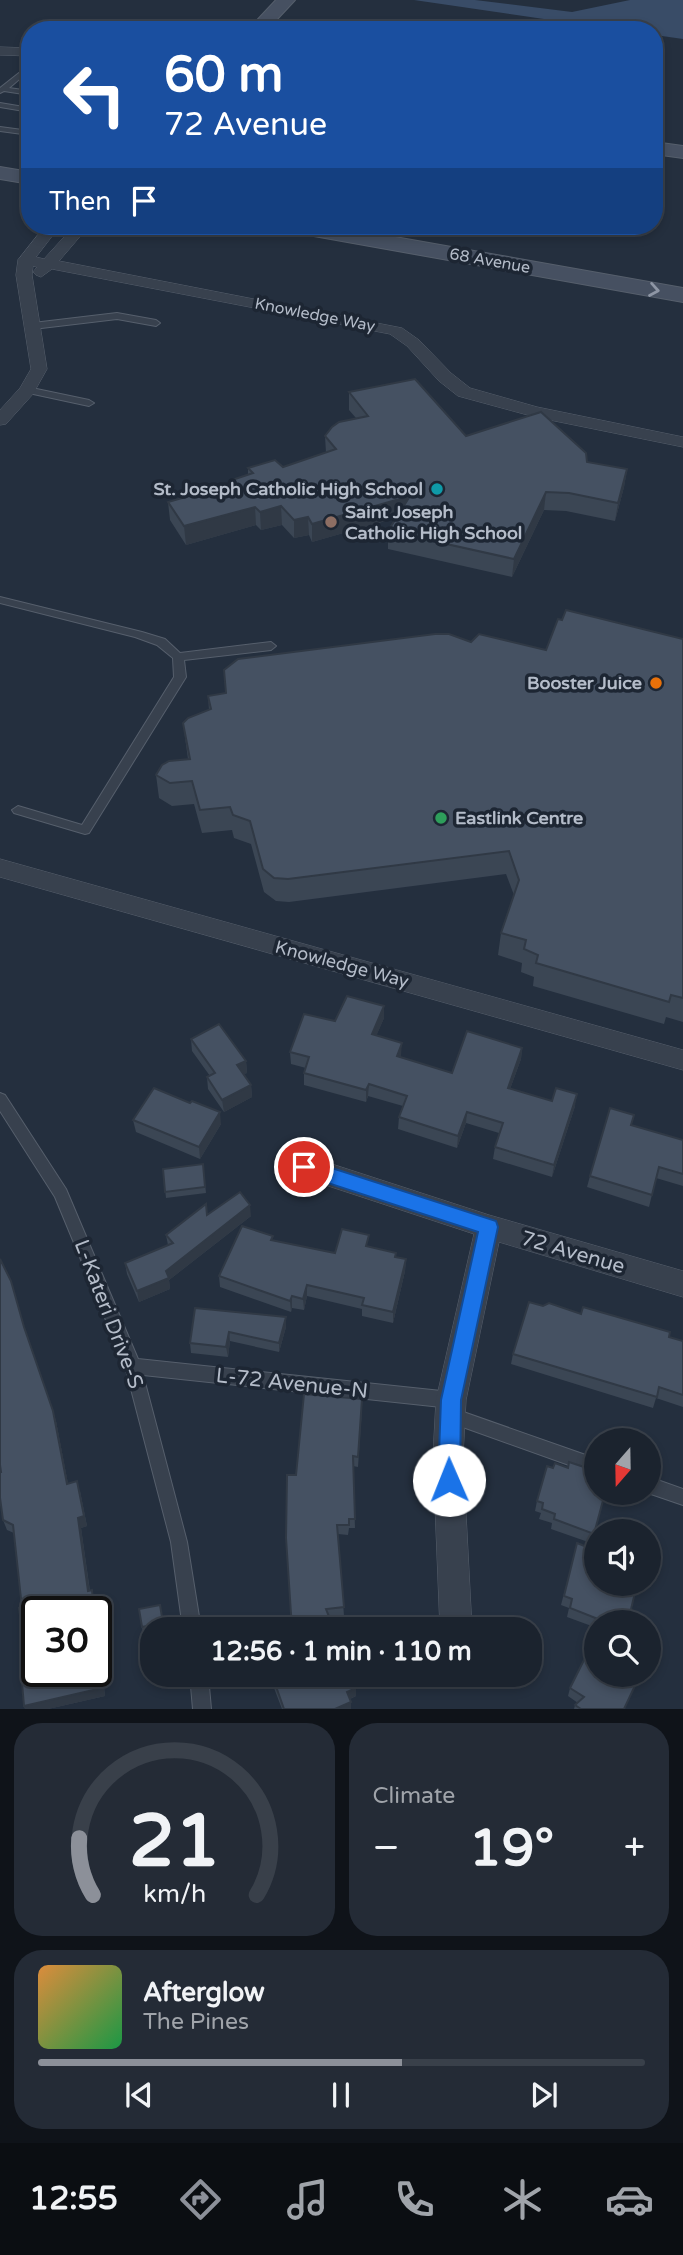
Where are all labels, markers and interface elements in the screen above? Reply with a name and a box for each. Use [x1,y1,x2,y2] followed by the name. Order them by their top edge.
[164,46,283,105] text: 60 m
[49,49,140,140] icon: left
[164,106,327,144] text: 72 Avenue
[125,182,163,220] icon: arrive
[49,186,111,217] text: Then
[448,244,532,278] street label: 68 Avenue
[648,281,660,296] one-way arrow
[253,294,377,337] street label: Knowledge Way
[154,478,423,500] place label: St. Joseph Catholic High School
[429,481,445,497] marker: St. Joseph Catholic High School
[345,501,522,544] place label: Saint Joseph Catholic High School
[323,514,339,530] marker: Saint Joseph Catholic High School
[527,672,642,694] place label: Booster Juice
[648,675,664,691] marker: Booster Juice
[455,807,583,829] place label: Eastlink Centre
[433,810,449,826] marker: Eastlink Centre
[273,936,412,992] street label: Knowledge Way
[274,1137,334,1197] pin
[285,1148,323,1186] icon: arrive
[518,1226,628,1279] street label: 72 Avenue
[69,1236,148,1392] street label: L-Kateri Drive-S
[215,1363,369,1404] street label: L-72 Avenue-N
[584,1428,662,1505] north arrow
[584,1428,661,1687] map controls
[412,1443,486,1517] position arrow
[584,1519,661,1596] button: sound
[21,1596,112,1687] speed limit sign: 30
[584,1610,661,1687] button: search
[210,1636,472,1667] text: 12:56 · 1 min · 110 m
[373,1782,455,1810] text: Climate
[129,1799,220,1887] text: 21
[469,1817,554,1880] text: 19°
[373,1825,400,1871] text: −
[624,1825,645,1871] text: +
[143,1879,206,1909] text: km/h
[143,1977,265,2008] text: Afterglow
[143,2008,249,2036] text: The Pines
[120,2076,158,2114] icon: previous
[322,2076,360,2114] icon: pause
[525,2076,563,2114] icon: next
[176,2175,225,2224] icon: directions
[283,2175,332,2224] icon: music
[390,2175,439,2224] icon: phone
[498,2175,547,2224] icon: climate
[605,2175,654,2224] icon: car
[29,2180,118,2218] text: 12:55

